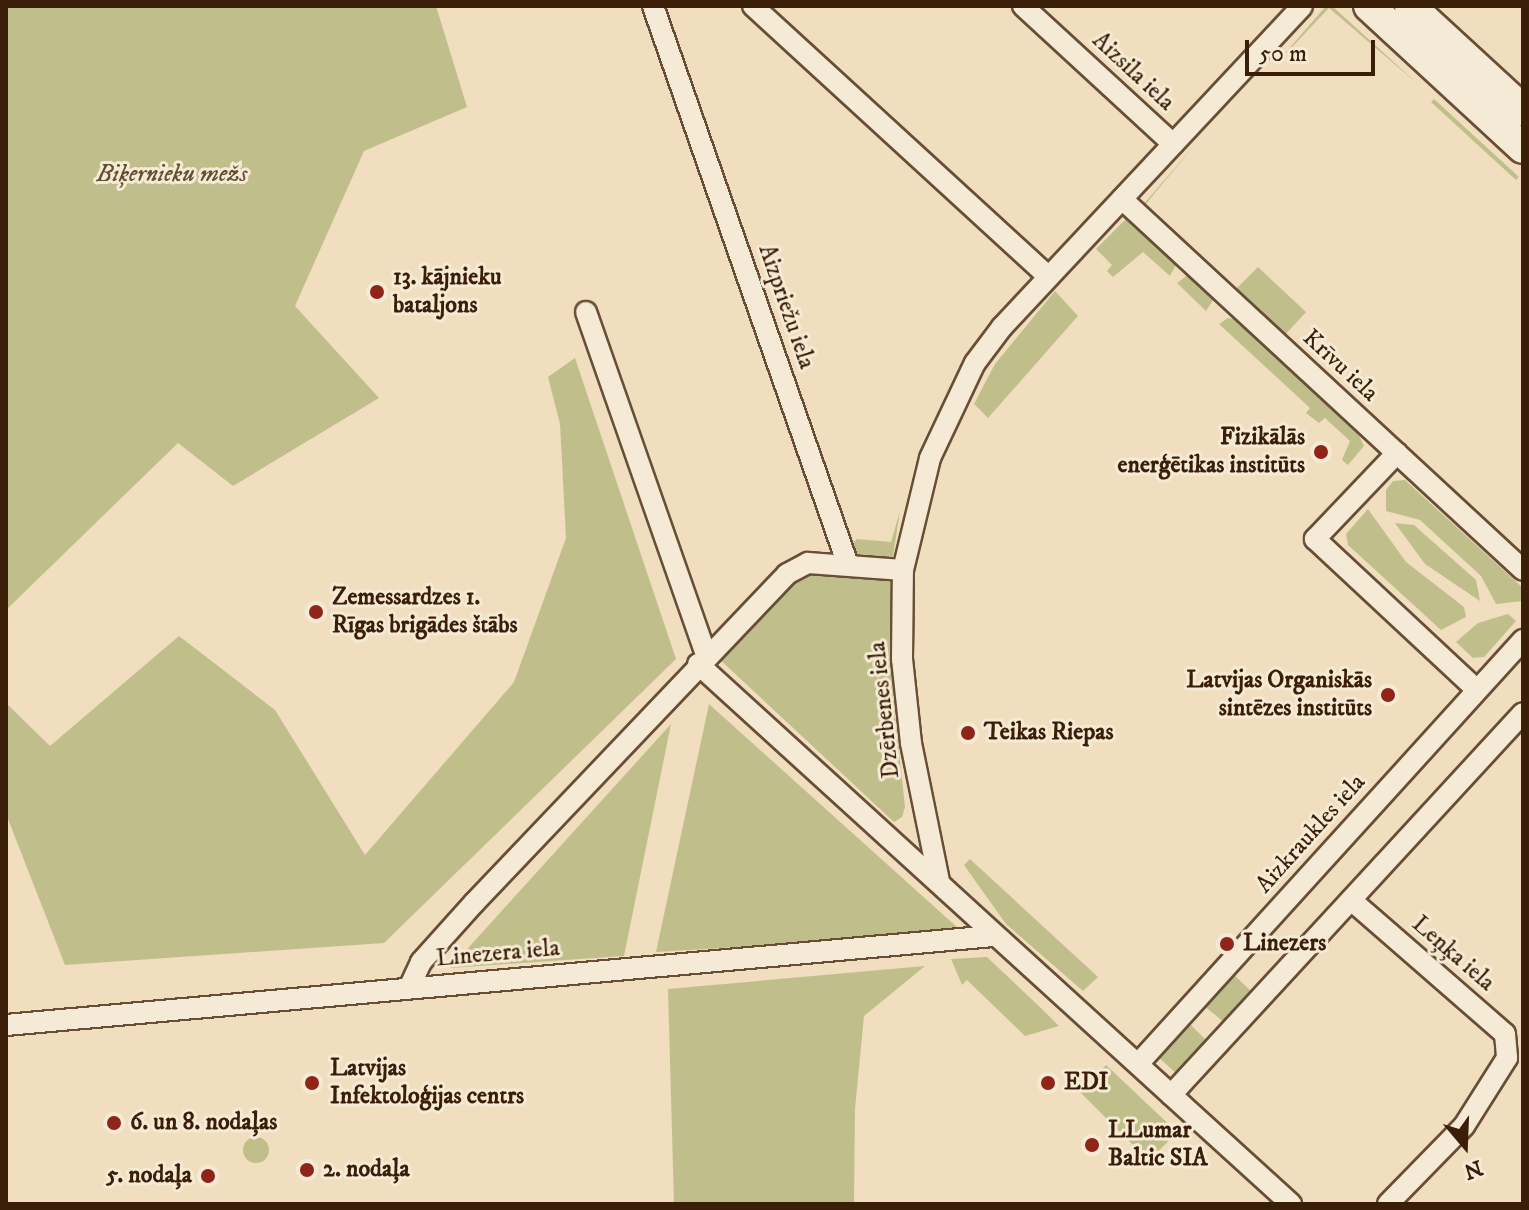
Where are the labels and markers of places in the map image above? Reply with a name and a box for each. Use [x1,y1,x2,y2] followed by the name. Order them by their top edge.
[393,264,501,320] place label: 13. kājnieku bataljons
[368,283,386,301] marker: 13. kājnieku bataljons
[1117,424,1305,480] place label: Fizikālās enerģētikas institūts
[1312,443,1330,461] marker: Fizikālās enerģētikas institūts
[332,584,518,640] place label: Zemessardzes 1. Rīgas brigādes štābs
[307,603,325,621] marker: Zemessardzes 1. Rīgas brigādes štābs
[1186,667,1372,723] place label: Latvijas Organiskās sintēzes institūts
[1379,686,1397,704] marker: Latvijas Organiskās sintēzes institūts
[984,719,1113,747] place label: Teikas Riepas
[959,724,977,742] marker: Teikas Riepas
[1243,930,1326,958] place label: Linezers
[1218,935,1236,953] marker: Linezers
[330,1055,524,1111] place label: Latvijas Infektoloģijas centrs
[1064,1069,1108,1097] place label: EDI
[301,1072,323,1094] marker: Latvijas Infektoloģijas centrs
[1039,1074,1057,1092] marker: EDI
[130,1109,277,1137] place label: 6. un 8. nodaļas
[105,1114,123,1132] marker: 6. un 8. nodaļas
[1108,1117,1208,1173] place label: LLumar Baltic SIA
[1083,1136,1101,1154] marker: LLumar Baltic SIA
[323,1156,410,1184] place label: 2. nodaļa
[298,1161,316,1179] marker: 2. nodaļa
[106,1162,192,1190] place label: 5. nodaļa
[199,1167,217,1185] marker: 5. nodaļa

